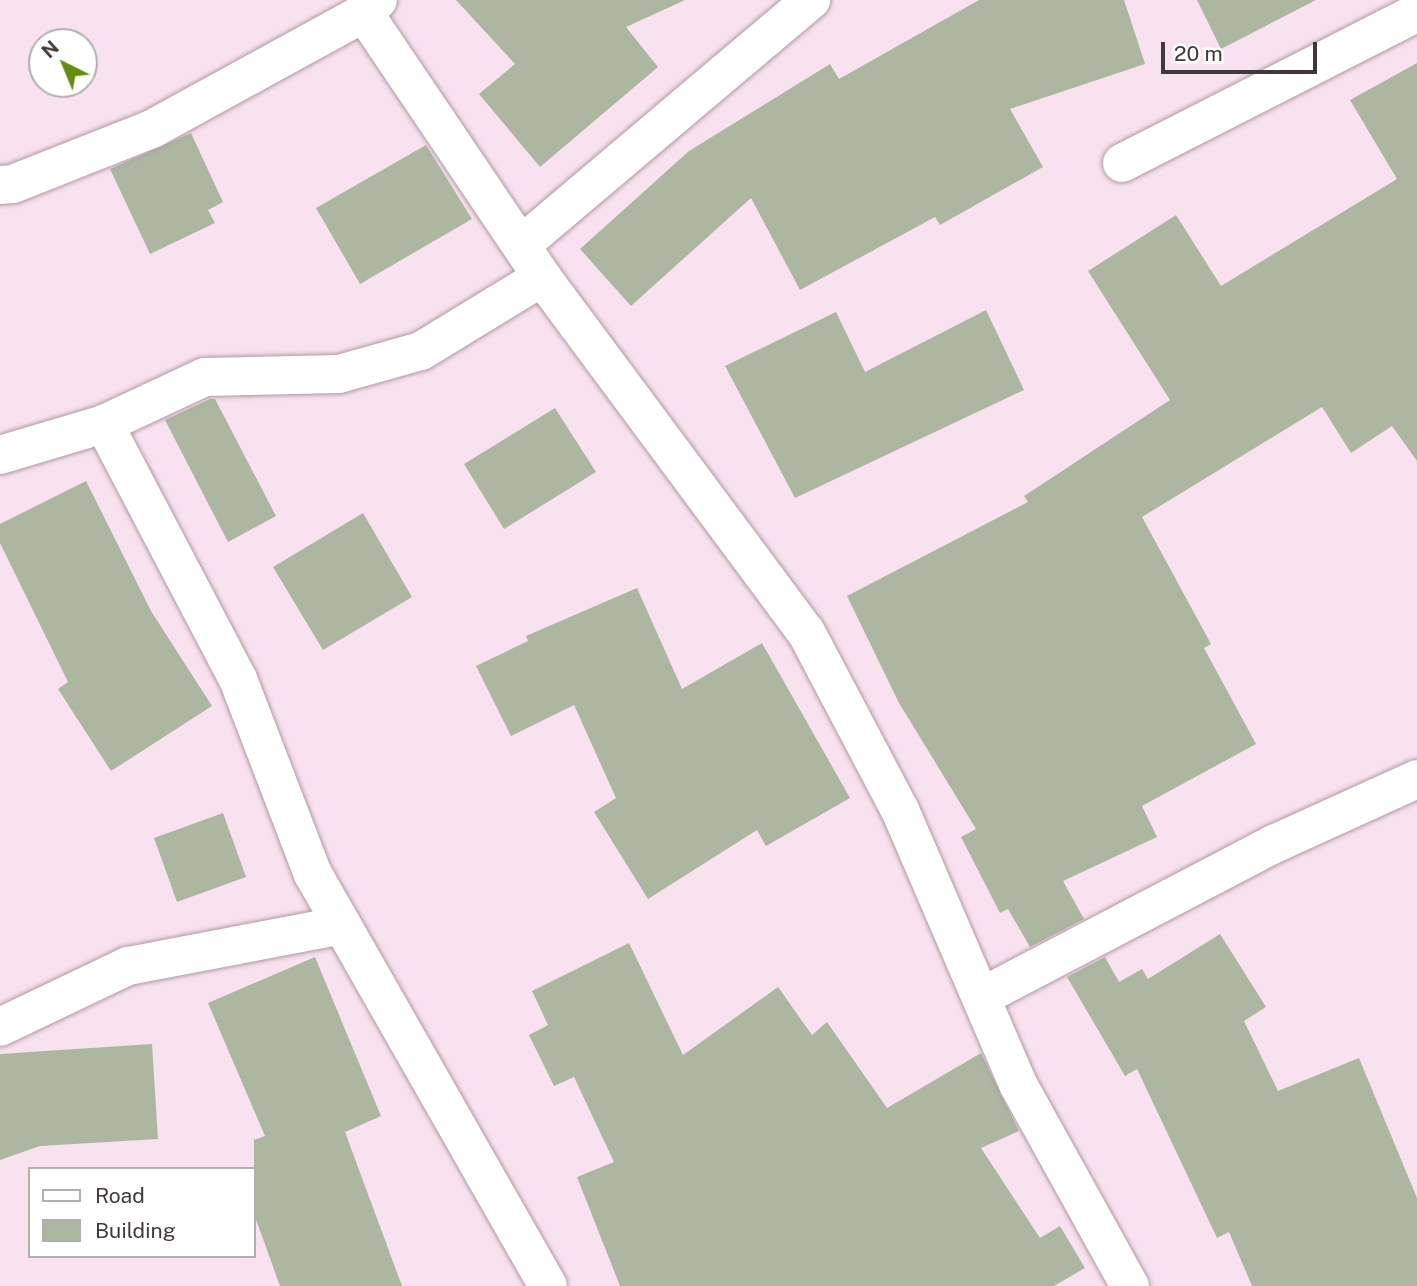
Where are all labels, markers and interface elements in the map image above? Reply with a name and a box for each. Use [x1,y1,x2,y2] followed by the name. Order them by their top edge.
[28,28,98,98] north arrow
[1165,28,1321,72] scale bar
[37,36,63,62] text: N
[1174,41,1223,66] text: 20 m
[28,1167,256,1258] legend
[95,1183,145,1208] text: Road
[95,1218,176,1243] text: Building

